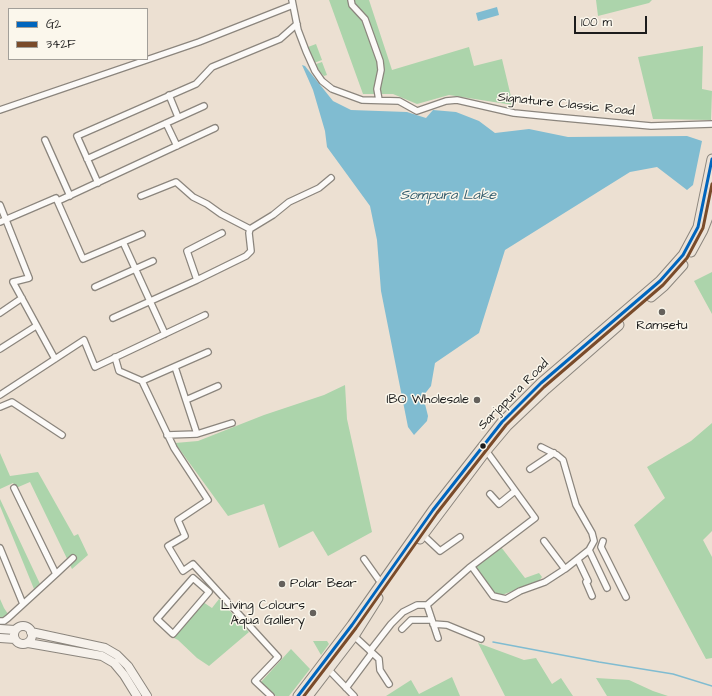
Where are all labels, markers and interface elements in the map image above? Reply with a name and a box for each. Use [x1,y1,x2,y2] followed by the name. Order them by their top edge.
[8,8,148,60] legend
[576,8,649,34] scale bar
[581,14,612,31] text: 100 m
[46,16,61,33] text: G2
[46,36,75,53] text: 342F
[497,90,635,120] street label: Signature Classic Road
[400,188,496,204] water label: Sompura Lake
[657,307,667,317] marker: Ramsetu
[636,318,688,334] place label: Ramsetu
[475,356,553,434] street label: Sarjapura Road
[387,392,469,408] place label: IBO Wholesale
[472,395,482,405] marker: IBO Wholesale
[478,441,488,451] unlabelled marker
[290,576,357,592] place label: Polar Bear
[277,579,287,589] marker: Polar Bear
[221,598,305,629] place label: Living Colours Aqua Gallery
[308,608,318,618] marker: Living Colours Aqua Gallery

